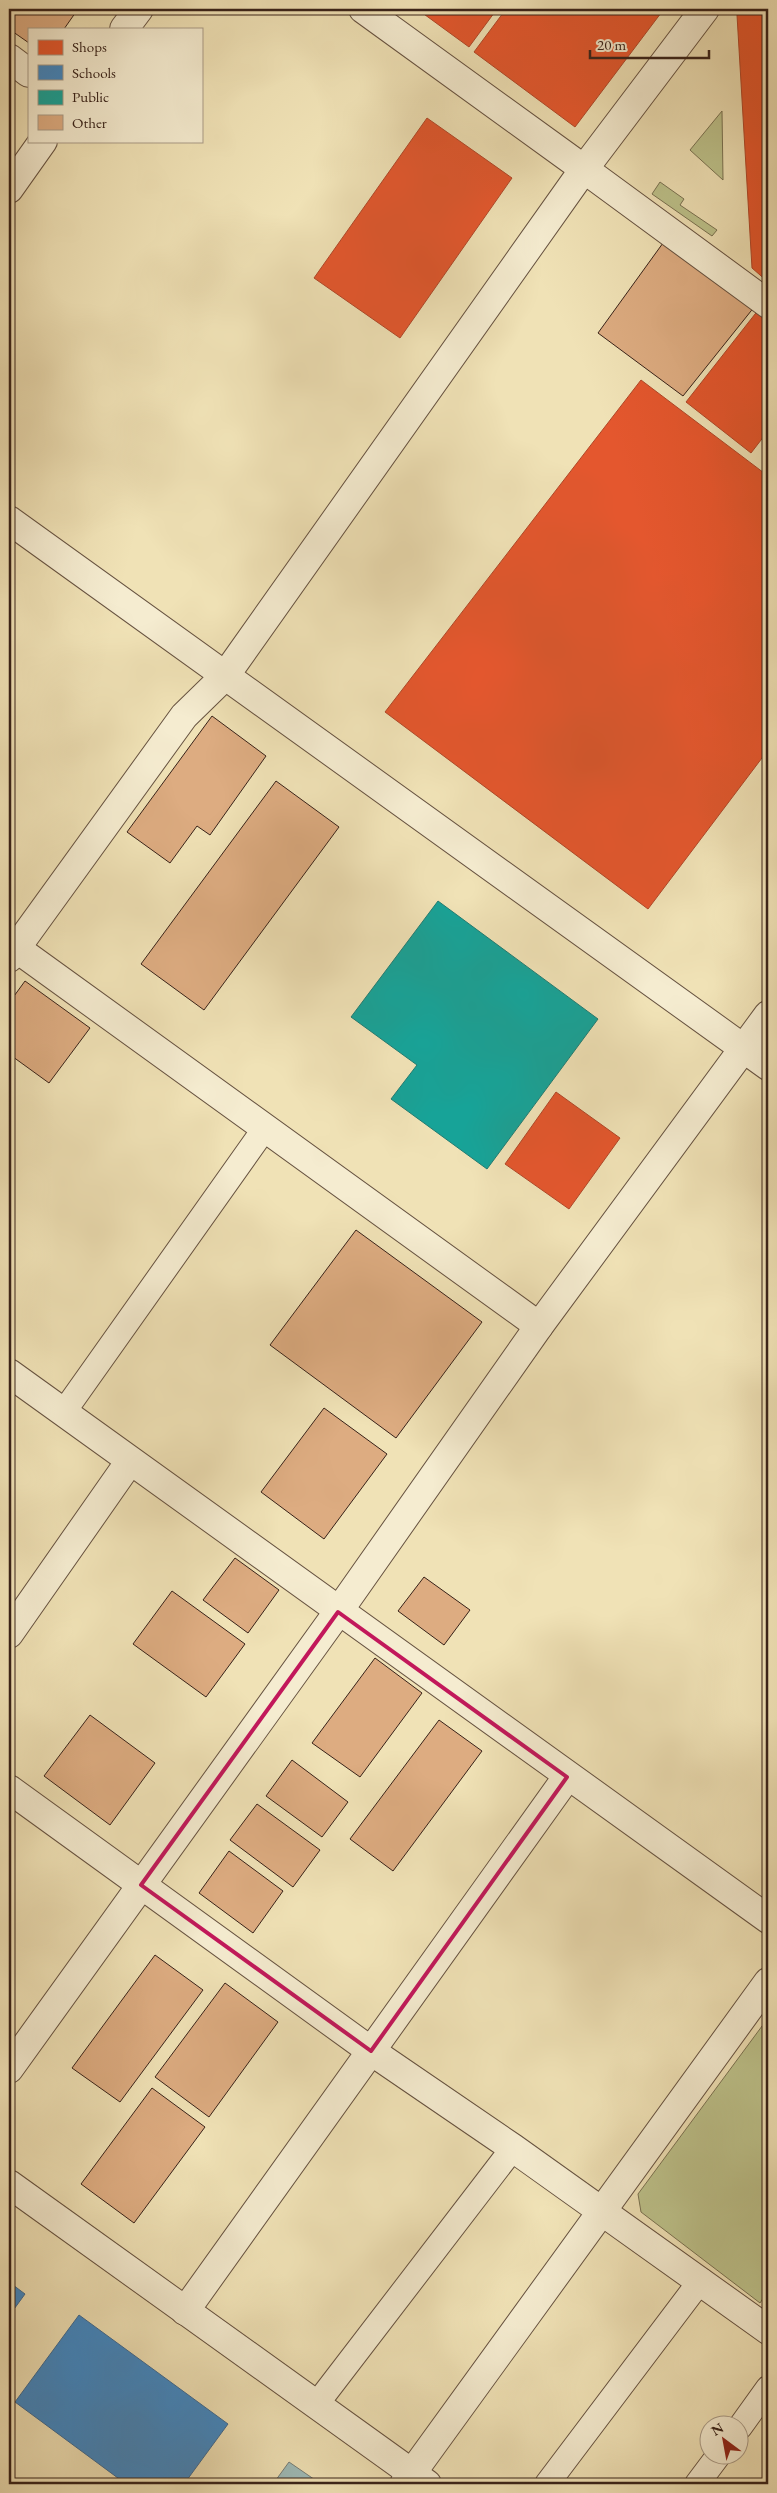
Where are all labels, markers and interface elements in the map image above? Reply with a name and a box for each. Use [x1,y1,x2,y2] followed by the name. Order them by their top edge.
[28,28,202,142] legend
[590,28,708,60] scale bar
[597,35,626,54] text: 20 m
[72,37,107,56] text: Shops
[72,63,116,82] text: Schools
[72,87,109,106] text: Public
[72,113,107,132] text: Other
[700,2416,750,2466] north arrow
[708,2418,727,2440] text: N

